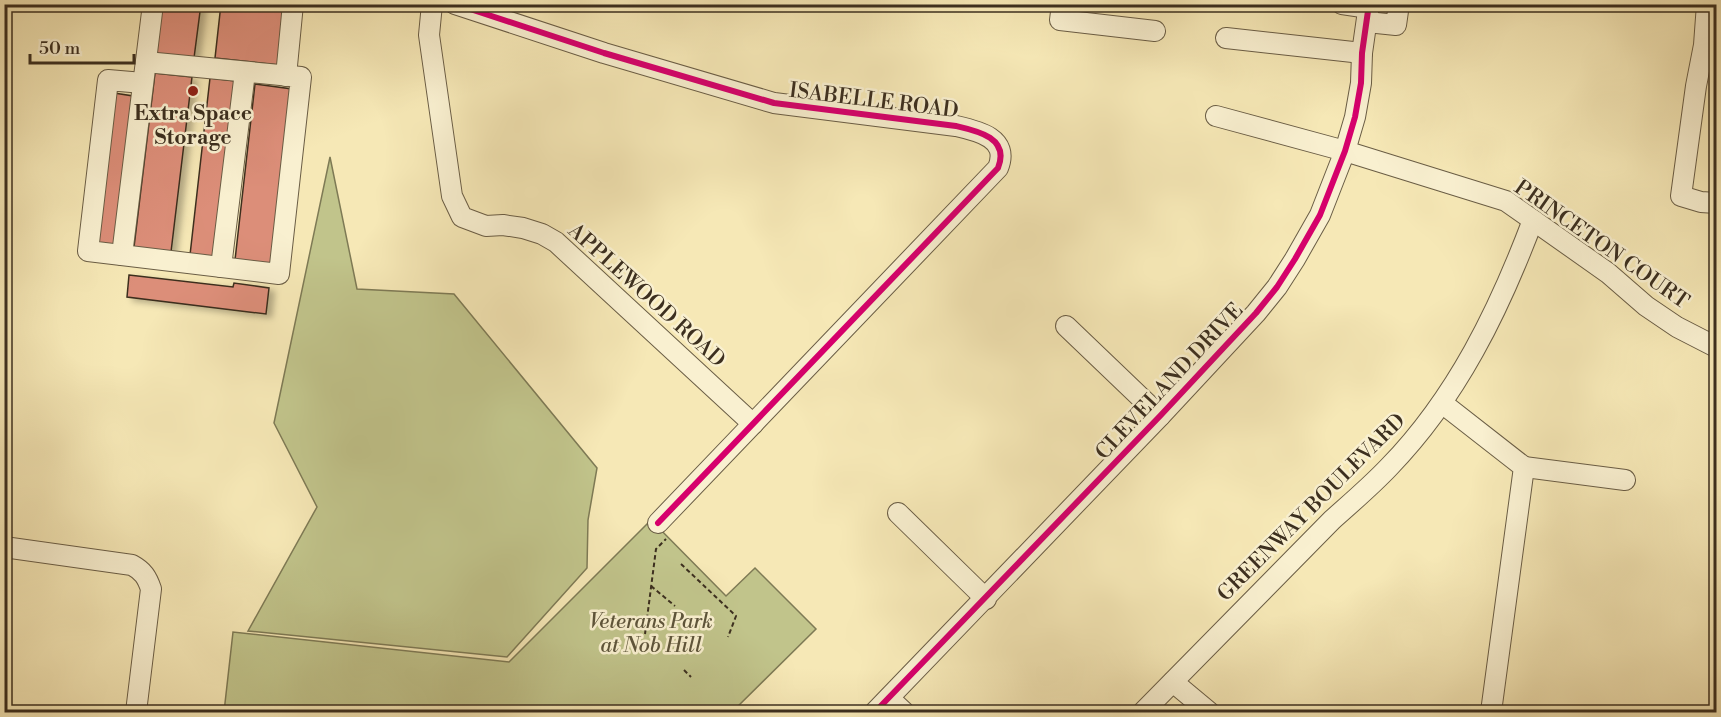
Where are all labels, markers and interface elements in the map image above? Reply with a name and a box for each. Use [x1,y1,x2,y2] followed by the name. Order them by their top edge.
[30,27,134,65] scale bar
[39,37,81,60] text: 50 m
[788,78,960,124] street label: ISABELLE ROAD
[186,84,200,98] marker: Extra Space Storage
[134,101,252,151] place label: Extra Space Storage
[1509,175,1694,315] street label: PRINCETON COURT
[562,218,730,373] street label: APPLEWOOD ROAD
[1090,298,1249,466] street label: CLEVELAND DRIVE
[1212,408,1411,607] street label: GREENWAY BOULEVARD
[589,609,713,659] park label: Veterans Park at Nob Hill

